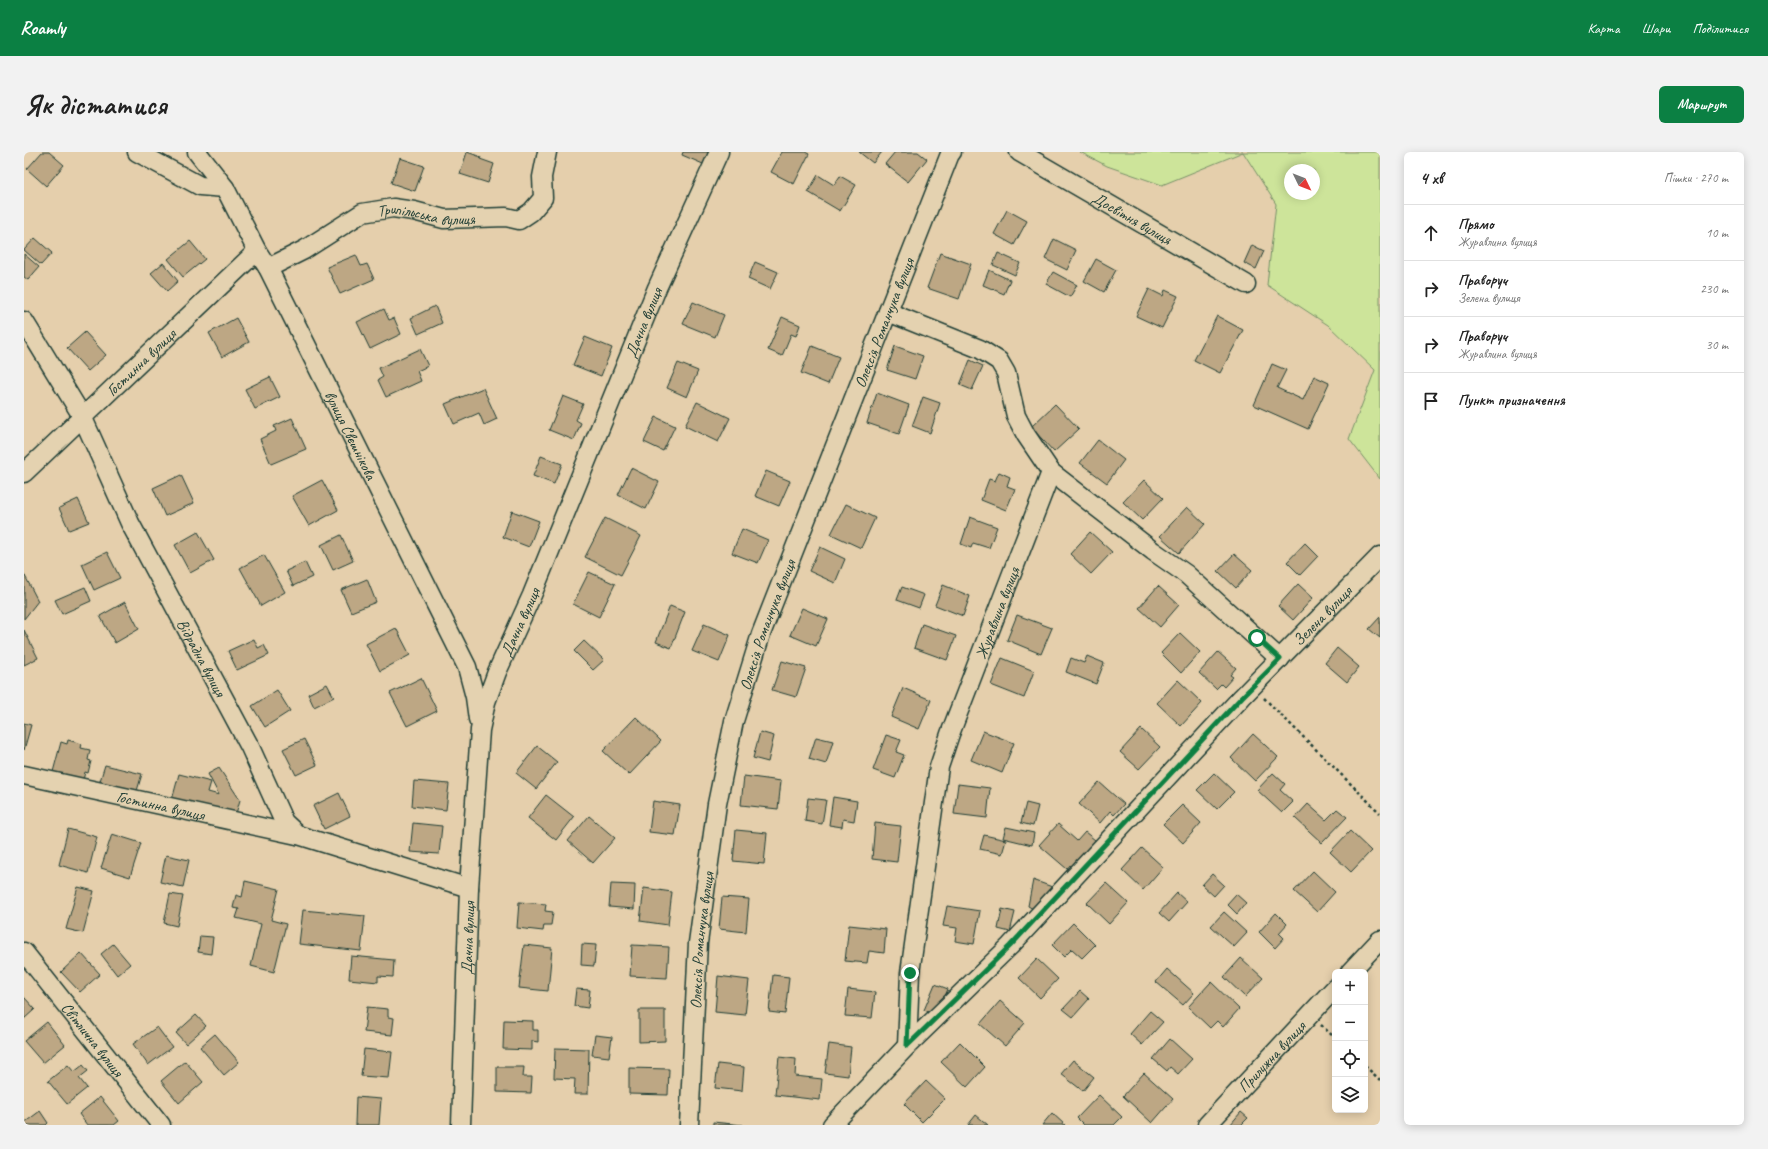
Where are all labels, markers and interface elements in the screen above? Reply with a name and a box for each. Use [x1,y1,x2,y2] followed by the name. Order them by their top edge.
[20,16,66,40] text: Roamly
[1588,20,1620,37] text: Карта
[1642,20,1670,37] text: Шари
[1692,20,1748,37] text: Поділитися
[1659,86,1744,123] button: Маршрут
[24,87,167,122] text: Як дістатися
[1284,164,1320,200] north arrow
[1420,168,1443,189] text: 4 хв
[1664,170,1728,186] text: Пішки · 270 m
[1088,188,1176,250] street label: Досвітня вулиця
[376,199,476,231] street label: Трипільська вулиця
[1458,215,1494,234] text: Прямо
[1420,222,1442,244] icon: ahead
[1706,225,1728,241] text: 10 m
[1458,234,1537,250] text: Журавлина вулиця
[850,254,919,391] street label: Олексія Романчука вулиця
[1458,271,1507,290] text: Праворуч
[1420,278,1442,300] icon: right
[1700,281,1728,297] text: 230 m
[621,284,667,361] street label: Дачна вулиця
[1458,290,1520,306] text: Зелена вулиця
[102,324,182,401] street label: Гостинна вулиця
[1458,327,1507,346] text: Праворуч
[1420,334,1442,356] icon: right
[1706,337,1728,353] text: 30 m
[1458,346,1537,362] text: Журавлина вулиця
[320,388,382,485] street label: вулиця Свєшнікова
[1420,390,1442,412] icon: arrive
[1458,391,1565,410] text: Пункт призначення
[735,556,801,693] street label: Олексія Романчука вулиця
[971,563,1025,662] street label: Журавлина вулиця
[1289,581,1357,650] street label: Зелена вулиця
[496,584,545,660] street label: Дачна вулиця
[172,616,230,701] street label: Відрадна вулиця
[1248,629,1266,647] route start
[115,787,208,826] street label: Гостинна вулиця
[686,870,719,1009] street label: Олексія Романчука вулиця
[457,900,480,975] street label: Дачна вулиця
[901,964,919,982] route end
[1332,969,1368,1113] map controls
[1332,969,1368,1005] button: +
[57,998,128,1082] street label: Світлична вулиця
[1332,1005,1368,1041] button: −
[1234,1016,1311,1097] street label: Прилужна вулиця
[1332,1041,1368,1077] button: locate
[1332,1077,1368,1113] button: layers

